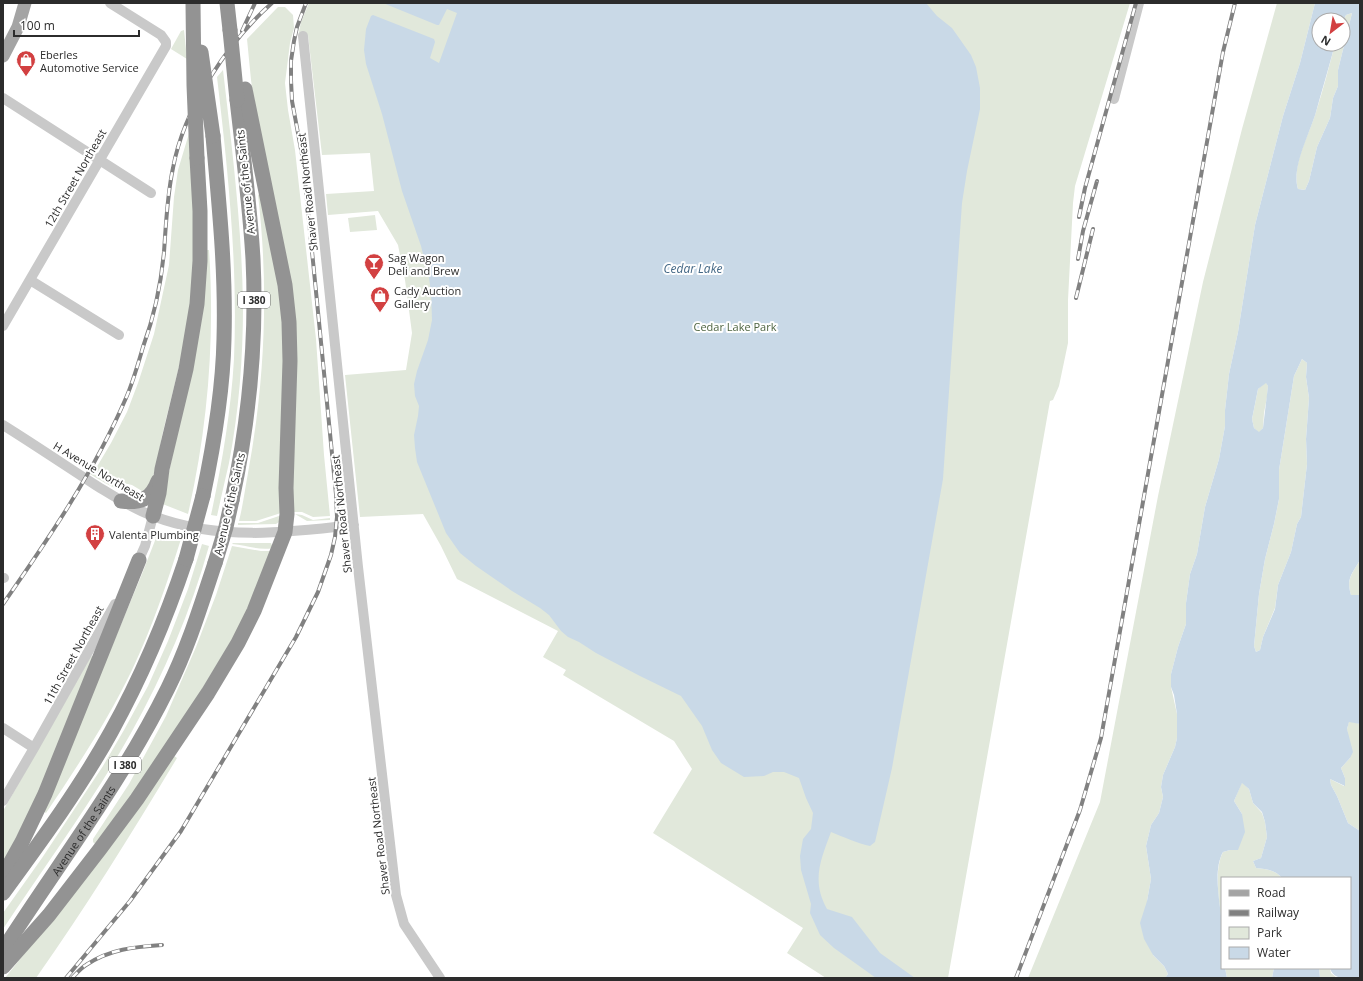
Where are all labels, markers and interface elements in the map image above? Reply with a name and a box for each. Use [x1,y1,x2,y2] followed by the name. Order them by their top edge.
[14,12,139,38] scale bar
[1311,12,1351,52] north arrow
[20,17,55,34] text: 100 m
[1318,32,1333,50] text: N
[40,47,139,75] place label: Eberles Automotive Service
[15,49,37,77] shop icon: Eberles Automotive Service
[41,126,109,230] street label: 12th Street Northeast
[232,129,258,235] street label: Avenue of the Saints
[293,132,321,252] street label: Shaver Road Northeast
[388,250,460,278] place label: Sag Wagon Deli and Brew
[363,252,385,280] bar icon: Sag Wagon Deli and Brew
[664,260,723,277] water label: Cedar Lake
[394,283,461,311] place label: Cady Auction Gallery
[369,285,391,313] shop icon: Cady Auction Gallery
[238,292,270,308] road number: I 380
[694,319,777,334] park label: Cedar Lake Park
[51,438,147,504] street label: H Avenue Northeast
[210,451,248,557] street label: Avenue of the Saints
[327,454,355,574] street label: Shaver Road Northeast
[84,523,106,551] building icon: Valenta Plumbing
[109,527,199,542] place label: Valenta Plumbing
[39,603,107,707] street label: 11th Street Northeast
[109,757,141,773] road number: I 380
[363,776,393,896] street label: Shaver Road Northeast
[48,782,118,878] street label: Avenue of the Saints
[1221,877,1351,969] legend
[1257,884,1286,901] text: Road
[1257,904,1300,921] text: Railway
[1257,924,1283,941] text: Park
[1257,944,1291,961] text: Water

